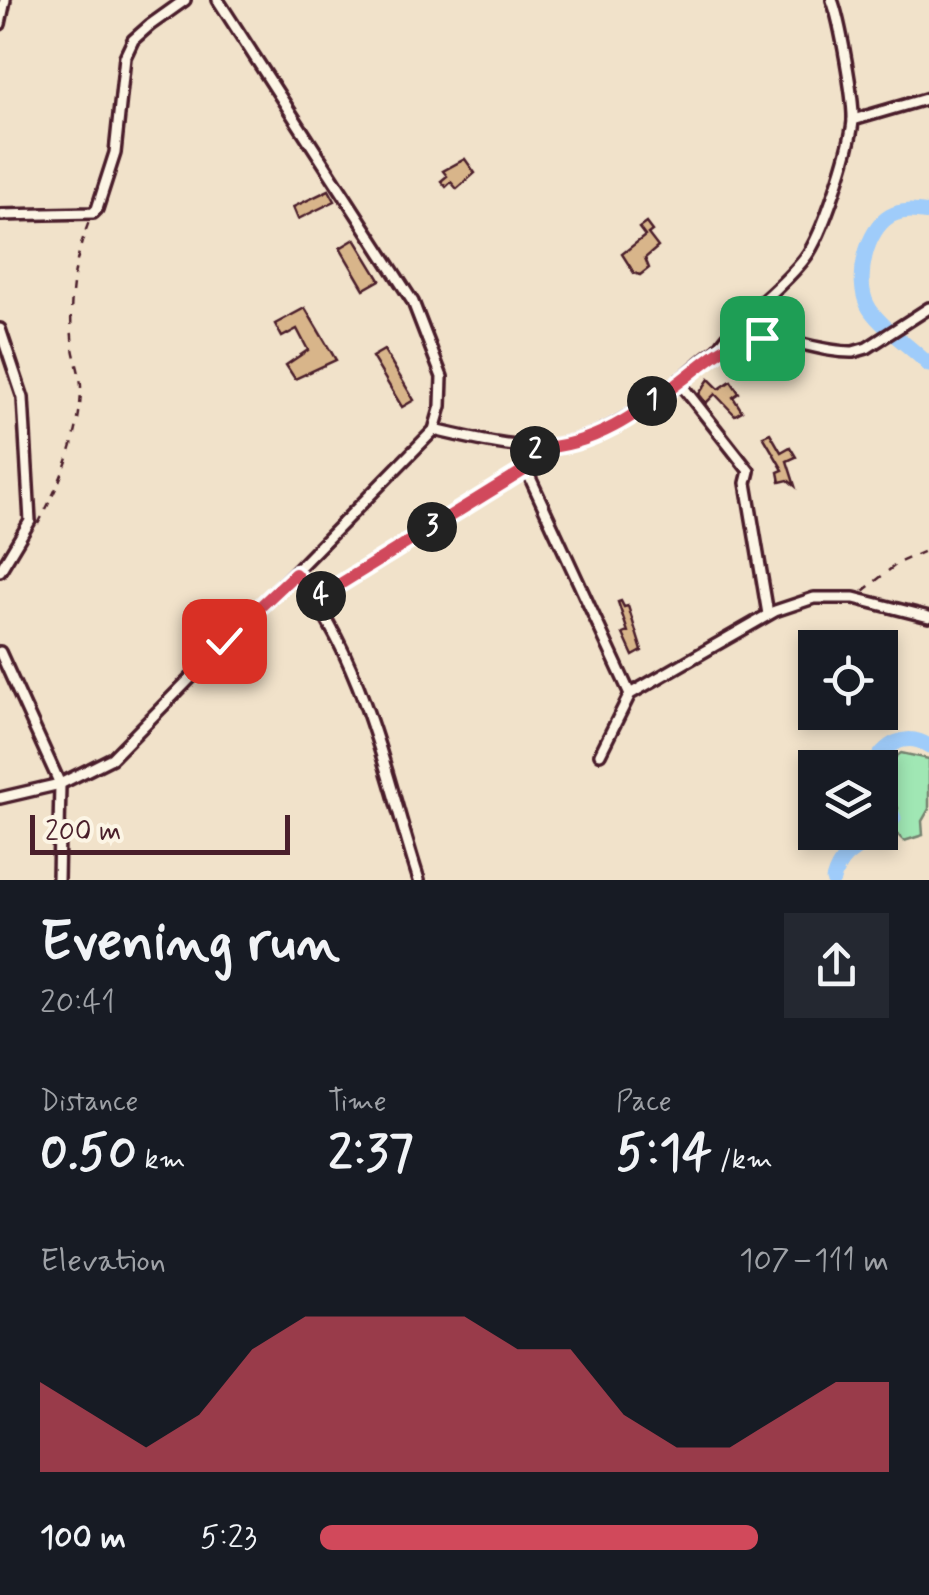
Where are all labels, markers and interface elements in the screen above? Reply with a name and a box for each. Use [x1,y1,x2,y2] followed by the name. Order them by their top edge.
[720,296,805,381] pin
[735,311,790,366] icon: arrive
[627,376,677,426] pin: 1
[646,382,658,419] text: 1
[510,426,560,476] pin: 2
[528,432,542,469] text: 2
[407,502,457,552] pin: 3
[426,508,438,545] text: 3
[296,571,346,621] pin: 4
[313,577,329,614] text: 4
[182,599,267,684] pin
[197,614,252,669] icon: check
[798,630,898,850] map controls
[798,630,898,730] button: locate
[798,750,898,850] button: layers
[30,810,290,854] scale bar
[45,814,121,851] text: 200 m
[40,908,340,980] text: Evening run
[784,913,889,1018] button: share
[40,982,115,1024] text: 20:41
[40,1084,138,1121] text: Distance
[328,1084,387,1121] text: Time
[616,1084,672,1121] text: Pace
[40,1121,137,1187] text: 0.50
[328,1121,414,1187] text: 2:37
[616,1121,712,1187] text: 5:14
[137,1142,185,1179] text: km
[712,1142,773,1179] text: /km
[40,1240,166,1282] text: Elevation
[739,1240,889,1282] text: 107–111 m
[40,1517,126,1559] text: 100 m
[200,1517,257,1559] text: 5:23

